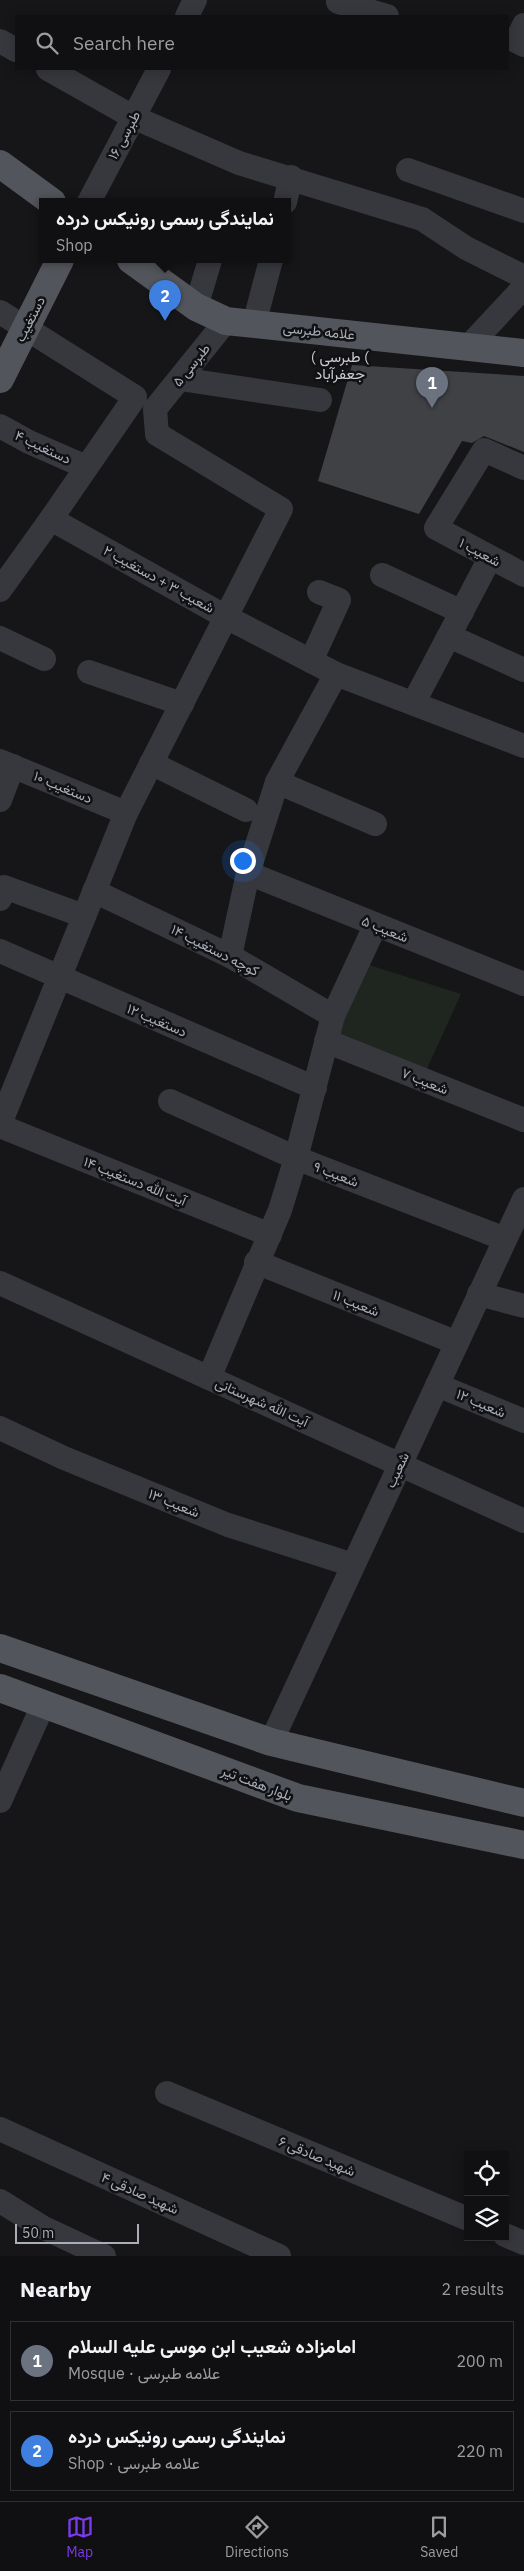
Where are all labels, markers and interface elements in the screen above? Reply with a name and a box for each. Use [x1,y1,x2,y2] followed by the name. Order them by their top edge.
[15,15,509,70] search box
[33,29,61,57] icon: search
[73,31,175,55] text: Search here
[104,108,144,162] street label: طبرسی ۱۶
[39,198,291,263] popup
[56,206,274,230] text: نمایندگی رسمی رونیکس درده
[56,235,93,255] text: Shop
[149,280,181,321] pin: 2
[11,293,49,345] street label: دستغیب
[282,318,356,344] street label: علامه طبرسی
[168,340,214,390] street label: طبرسی ۵
[311,347,370,383] district label: ( طبرسی ( جعفرآباد
[416,367,448,408] pin: 1
[12,426,74,468] street label: دستغیب ۴
[456,534,504,570] street label: شعیب ۱
[100,541,218,617] street label: شعیب ۳ + دستغیب ۲
[31,767,95,808] street label: دستغیب ۱۰
[230,848,256,874] your location
[359,912,411,946] street label: شعیب ۵
[167,920,262,981] street label: کوچه دستغیب ۱۴
[124,999,190,1041] street label: دستغیب ۱۲
[399,1064,451,1098] street label: شعیب ۷
[81,1152,191,1210] street label: آیت الله دستغیب ۱۴
[311,1157,361,1191] street label: شعیب ۹
[330,1286,382,1320] street label: شعیب ۱۱
[213,1373,313,1431] street label: آیت الله شهرستانی
[454,1385,508,1421] street label: شعیب ۱۲
[381,1449,413,1491] street label: شعیب
[146,1485,202,1521] street label: شعیب ۱۳
[218,1761,295,1805] street label: بلوار هفت تیر
[276,2132,358,2180] street label: شهید صادقی ۶
[464,2151,509,2241] map controls
[464,2151,509,2196] button: locate
[99,2168,181,2218] street label: شهید صادقی ۴
[464,2196,509,2241] button: layers
[15,2221,139,2244] scale bar
[22,2224,54,2242] text: 50 m
[20,2275,91,2303] text: Nearby
[441,2279,504,2299] text: 2 results
[68,2334,356,2358] text: امامزاده شعیب ابن موسی علیه السلام
[32,2351,42,2371] text: 1
[456,2351,503,2371] text: 200 m
[68,2363,220,2383] text: Mosque · علامه طبرسی
[68,2424,286,2448] text: نمایندگی رسمی رونیکس درده
[32,2441,42,2461] text: 2
[456,2441,503,2461] text: 220 m
[68,2453,200,2473] text: Shop · علامه طبرسی
[66,2513,94,2561] tab: Map
[225,2513,289,2561] tab: Directions
[420,2513,458,2561] tab: Saved

